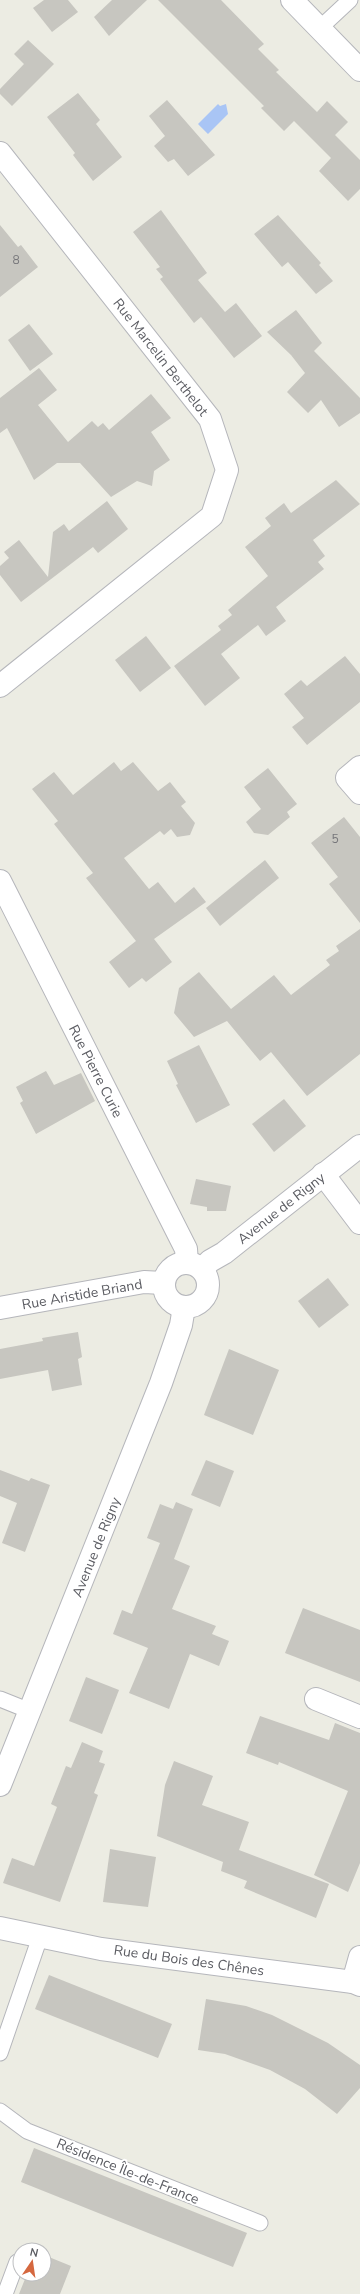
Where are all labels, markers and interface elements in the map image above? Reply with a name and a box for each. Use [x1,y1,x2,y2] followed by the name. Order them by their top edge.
[12,252,20,268] house number: 8
[109,294,213,420] street label: Rue Marcelin Berthelot
[331,831,339,847] house number: 5
[64,1022,127,1121] street label: Rue Pierre Curie
[234,1168,330,1249] street label: Avenue de Rigny
[20,1275,144,1314] street label: Rue Aristide Briand
[68,1494,125,1600] street label: Avenue de Rigny
[113,1941,266,1980] street label: Rue du Bois des Chênes
[54,2134,202,2209] street label: Résidence Île-de-France
[12,2242,52,2282] north arrow
[28,2245,40,2261] text: N

